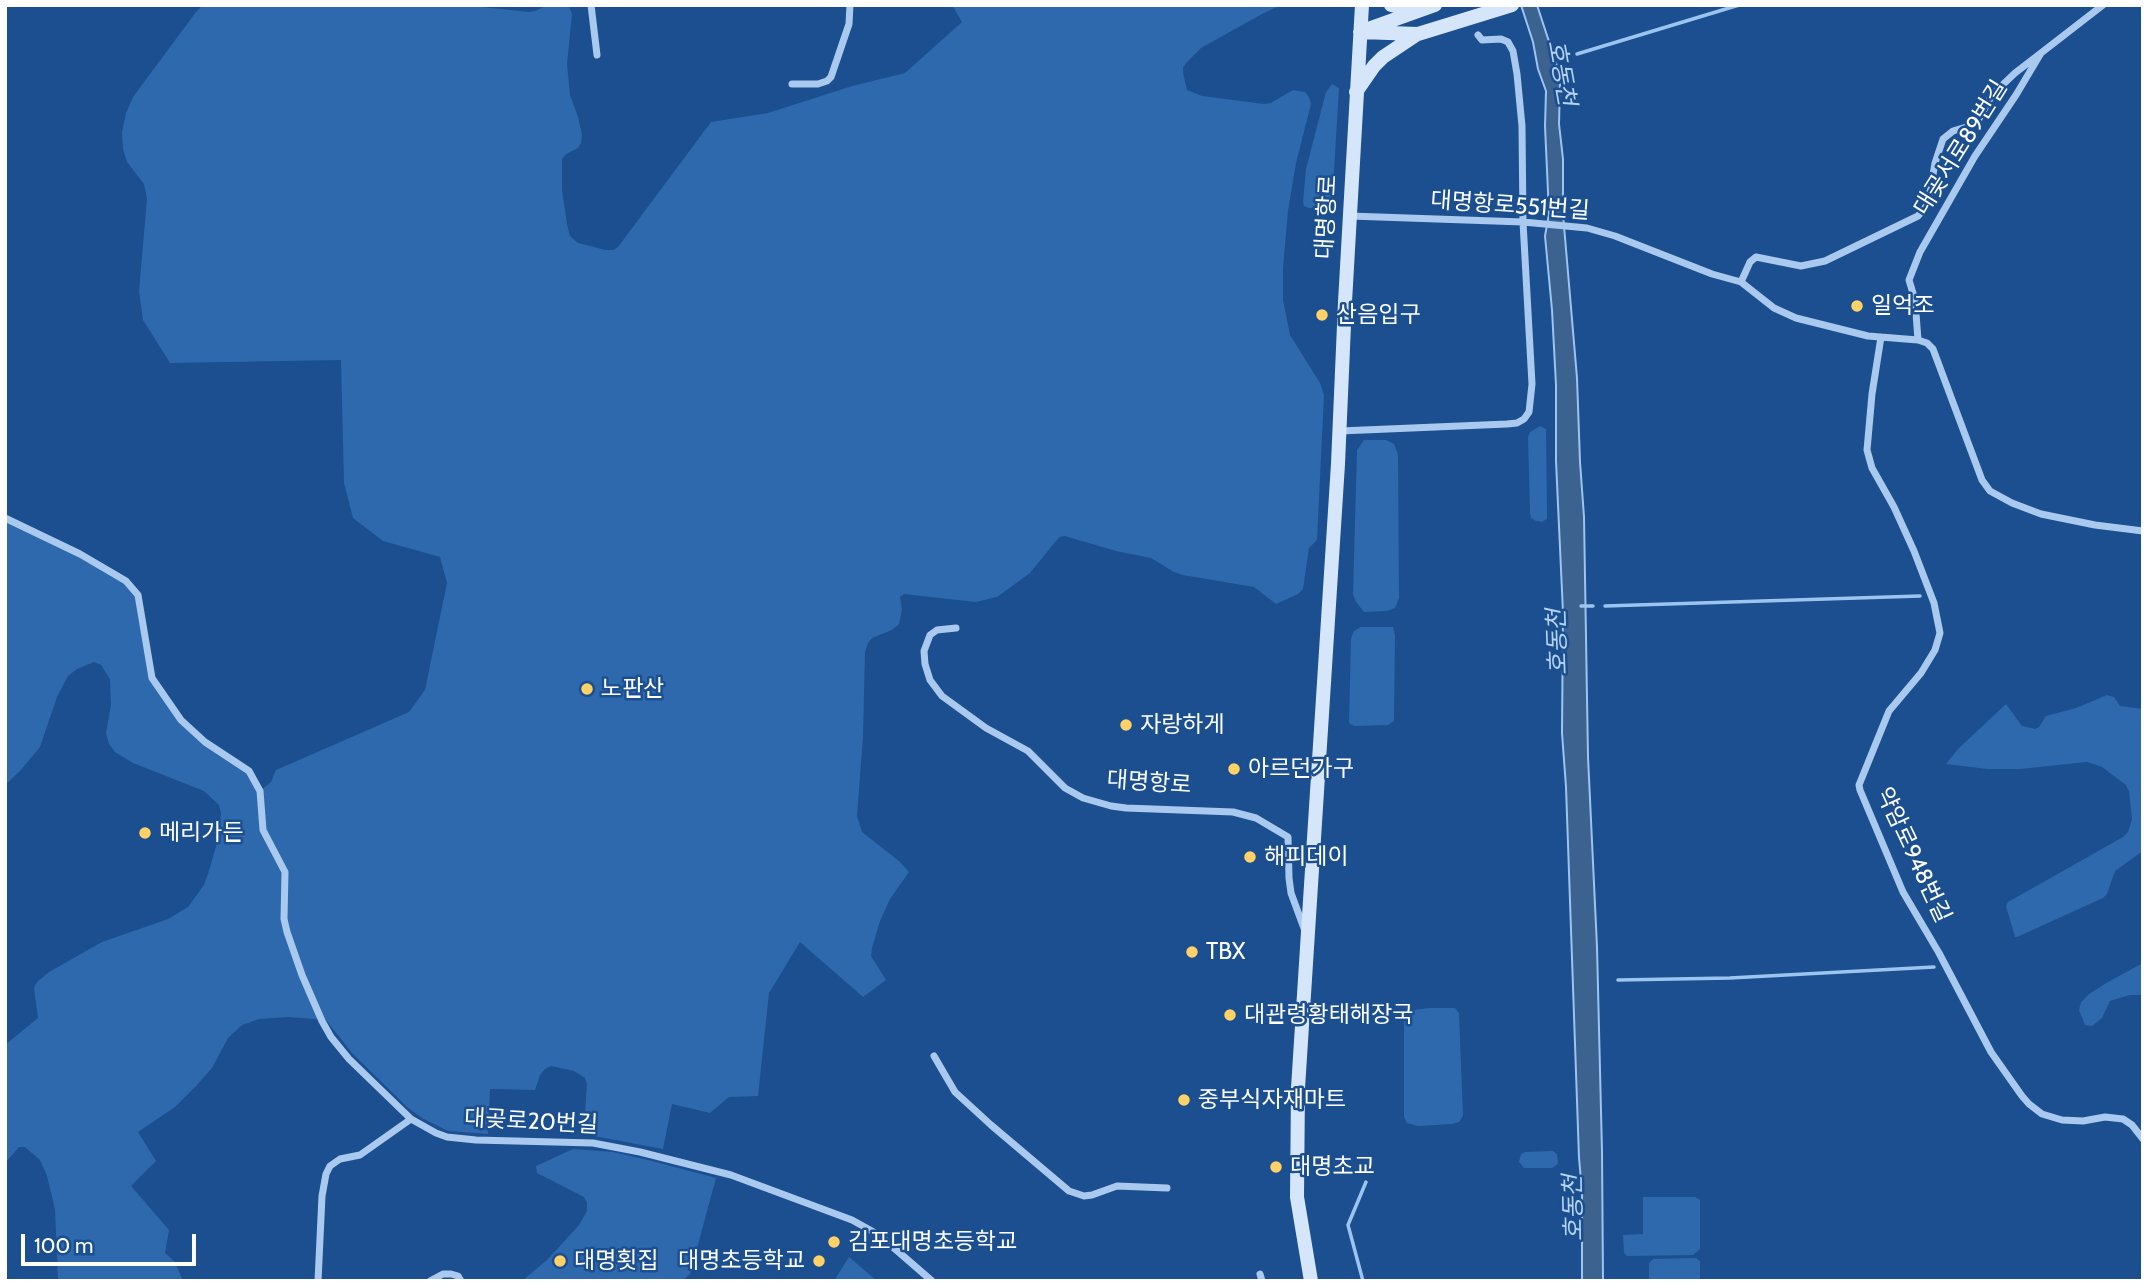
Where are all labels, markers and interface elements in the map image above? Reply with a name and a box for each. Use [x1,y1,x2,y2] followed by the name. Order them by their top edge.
[1541,38,1581,108] water label: 호동천
[1909,75,2013,221] street label: 대곶서로89번길
[1311,174,1343,260] street label: 대명항로
[1430,187,1590,225] street label: 대명항로551번길
[1871,292,1934,320] place label: 일억조
[1849,298,1865,314] marker: 일억조
[1336,301,1421,329] place label: 산음입구
[1314,307,1330,323] marker: 산음입구
[1542,608,1574,676] water label: 호동천
[601,675,664,703] place label: 노판산
[579,681,595,697] marker: 노판산
[1140,711,1225,739] place label: 자랑하게
[1118,717,1134,733] marker: 자랑하게
[1248,755,1354,783] place label: 아르던가구
[1226,761,1242,777] marker: 아르던가구
[1106,766,1192,800] street label: 대명항로
[1870,783,1956,927] street label: 약암로948번길
[159,819,244,847] place label: 메리가든
[137,825,153,841] marker: 메리가든
[1264,843,1349,871] place label: 해피데이
[1242,849,1258,865] marker: 해피데이
[1206,938,1245,966] place label: TBX
[1184,944,1200,960] marker: TBX
[1244,1001,1413,1029] place label: 대관령황태해장국
[1222,1007,1238,1023] marker: 대관령황태해장국
[1198,1086,1346,1114] place label: 중부식자재마트
[1176,1092,1192,1108] marker: 중부식자재마트
[463,1105,599,1139] street label: 대곶로20번길
[1290,1153,1375,1181] place label: 대명초교
[1268,1159,1284,1175] marker: 대명초교
[1559,1175,1589,1241] water label: 호동천
[24,1220,200,1264] scale bar
[848,1228,1017,1256] place label: 김포대명초등학교
[34,1233,93,1258] text: 100 m
[826,1234,842,1250] marker: 김포대명초등학교
[574,1247,659,1275] place label: 대명횟집
[678,1247,805,1275] place label: 대명초등학교
[552,1253,568,1269] marker: 대명횟집
[811,1253,827,1269] marker: 대명초등학교

